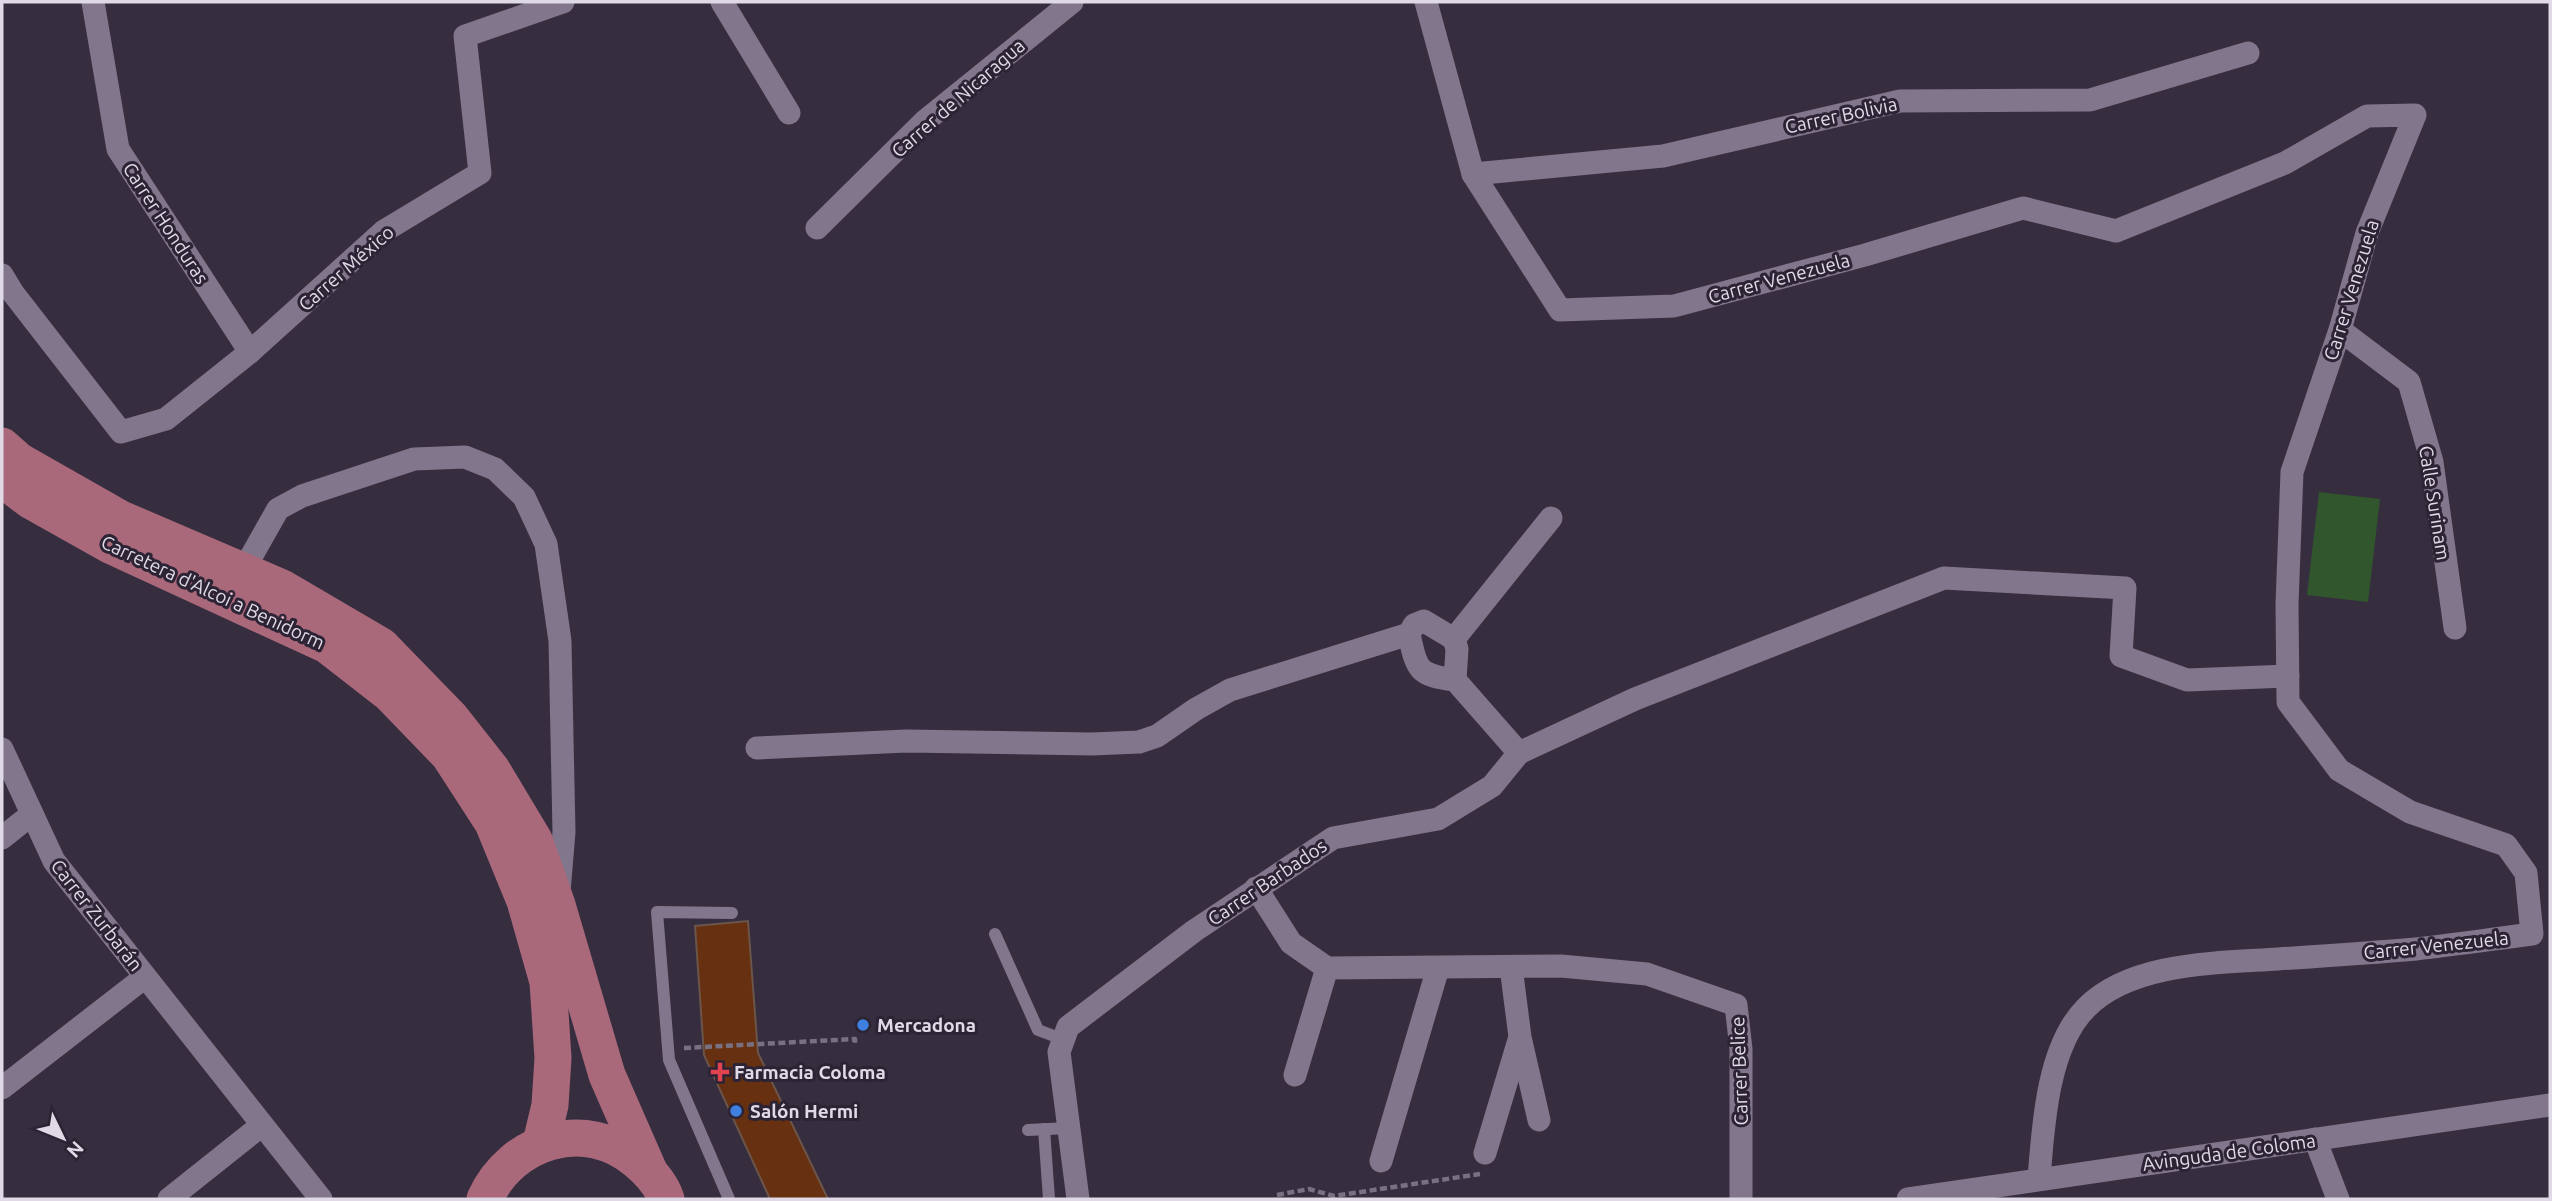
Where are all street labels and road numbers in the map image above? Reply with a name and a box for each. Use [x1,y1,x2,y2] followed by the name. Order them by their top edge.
[887,34,1029,162] street label: Carrer de Nicaragua
[1783,92,1899,138] street label: Carrer Bolivia
[119,158,213,288] street label: Carrer Honduras
[2319,217,2383,363] street label: Carrer Venezuela
[294,221,398,315] street label: Carrer México
[1706,248,1852,308] street label: Carrer Venezuela
[2415,444,2455,562] street label: Calle Surinam
[98,530,328,654] street label: Carretera d'Alcoi a Benidorm
[1204,834,1330,930] street label: Carrer Barbados
[47,855,147,975] street label: Carrer Zurbarán
[2362,926,2510,964] street label: Carrer Venezuela
[1726,1016,1752,1126] street label: Carrer Belice
[2141,1129,2317,1175] street label: Avinguda de Coloma

